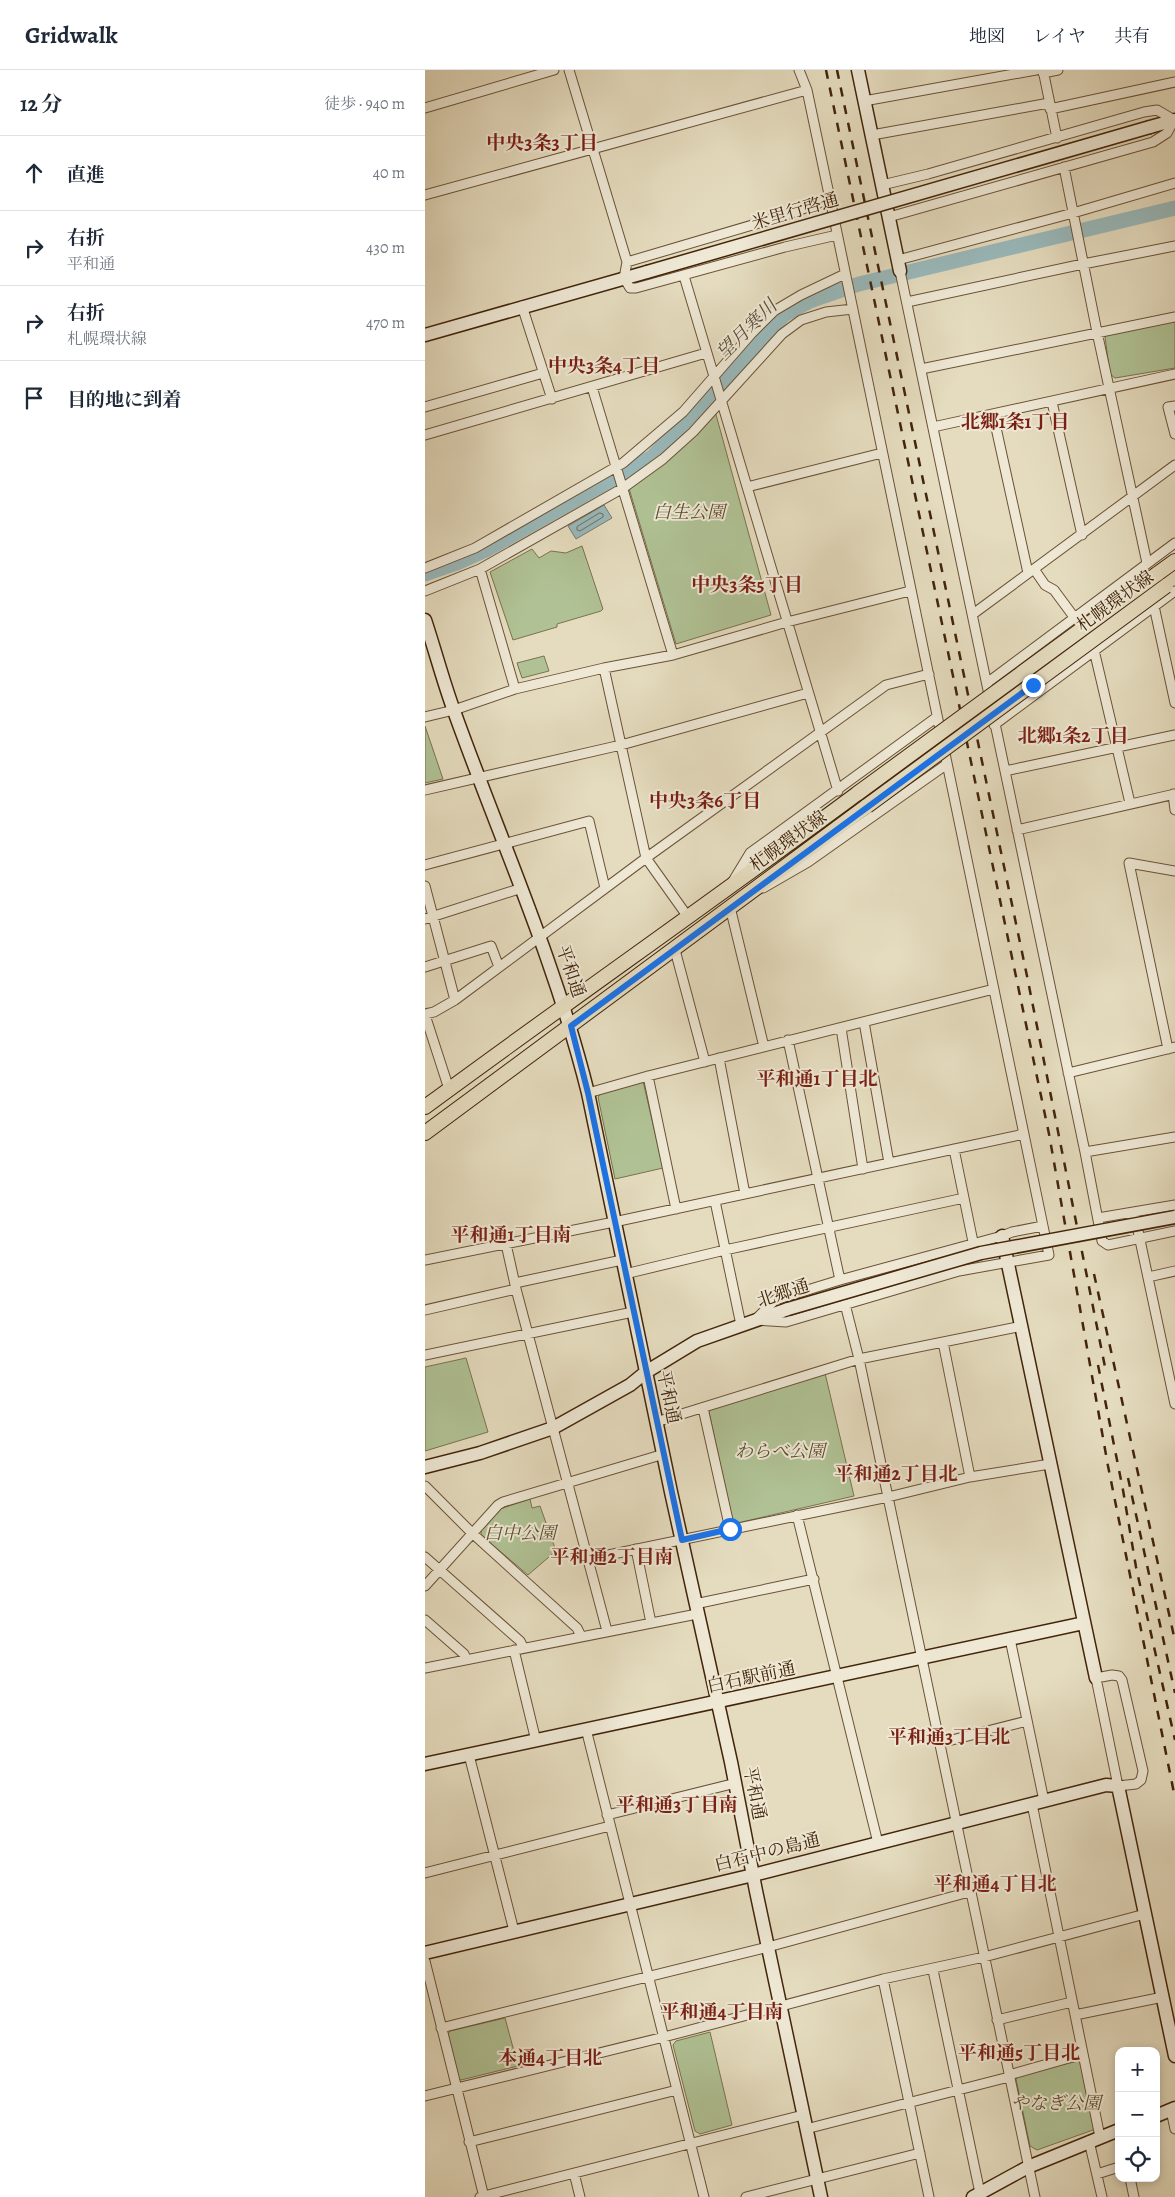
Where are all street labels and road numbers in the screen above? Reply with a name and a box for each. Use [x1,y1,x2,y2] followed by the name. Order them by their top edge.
[748,187,842,235] street label: 米里行啓通
[1072,565,1158,637] street label: 札幌環状線
[745,805,831,877] street label: 札幌環状線
[551,942,591,1000] street label: 平和通
[754,1273,812,1313] street label: 北郷通
[652,1368,686,1426] street label: 平和通
[704,1656,798,1698] street label: 白石駅前通
[738,1764,772,1822] street label: 平和通
[712,1827,822,1877] street label: 白石中の島通

